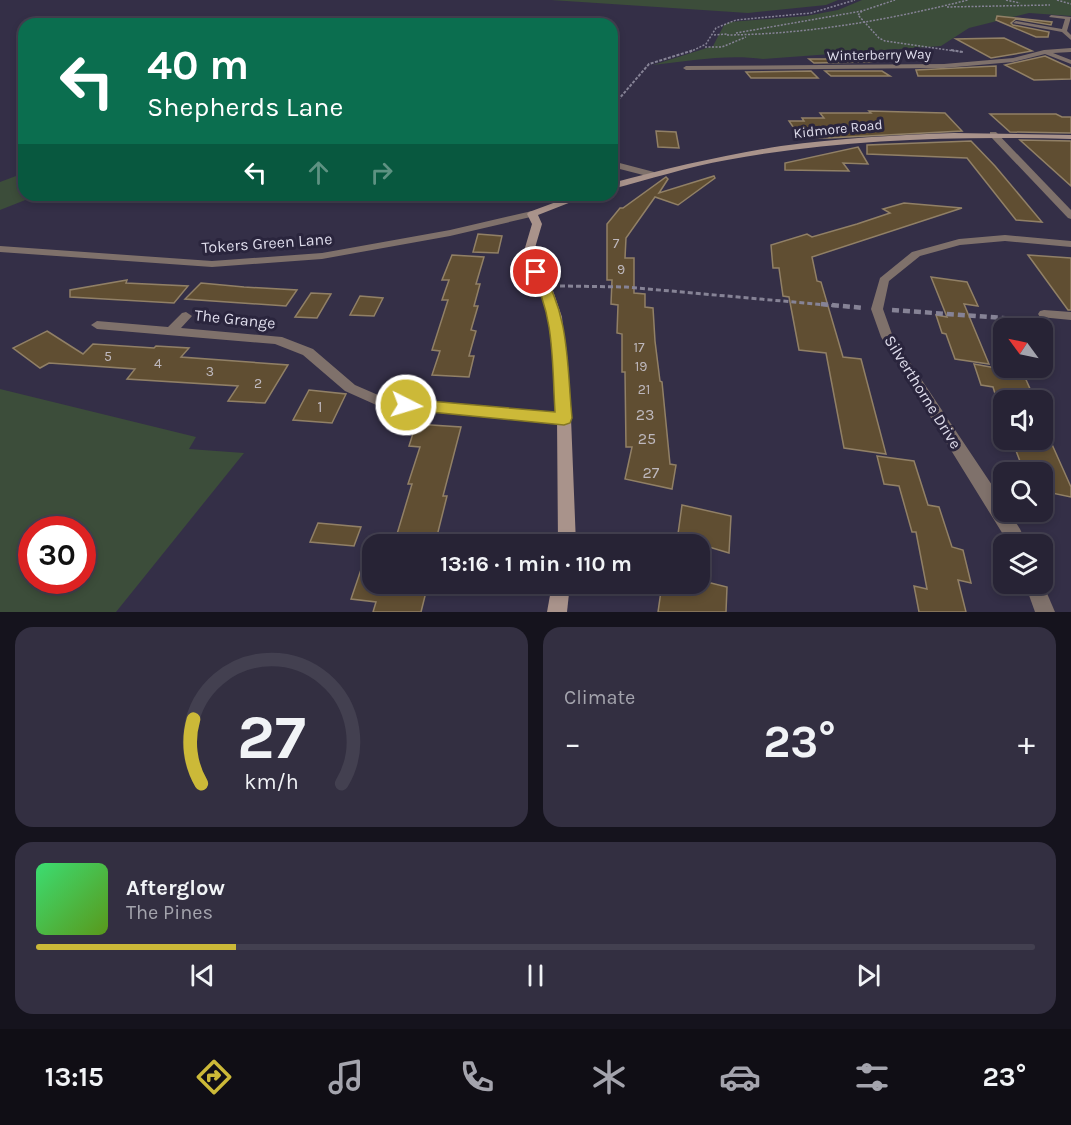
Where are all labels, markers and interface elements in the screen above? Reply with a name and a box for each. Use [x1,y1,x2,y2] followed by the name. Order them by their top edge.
[147,40,249,90] text: 40 m
[48,42,126,120] icon: left
[827,46,932,64] street label: Winterberry Way
[147,91,343,123] text: Shepherds Lane
[793,116,883,142] street label: Kidmore Road
[239,156,272,189] icon: left
[302,156,335,189] icon: ahead
[365,156,398,189] icon: right
[201,229,333,257] street label: Tokers Green Lane
[613,235,620,252] house number: 7
[510,246,561,297] pin
[519,255,552,288] icon: arrive
[617,261,625,278] house number: 9
[193,305,277,333] street label: The Grange
[993,318,1053,378] north arrow
[993,318,1053,594] map controls
[880,332,966,452] street label: Silverthorne Drive
[633,339,645,356] house number: 17
[104,348,112,365] house number: 5
[154,355,162,372] house number: 4
[635,358,647,375] house number: 19
[206,363,214,380] house number: 3
[374,373,438,437] position arrow
[254,375,262,392] house number: 2
[638,381,650,398] house number: 21
[993,390,1053,450] button: sound
[317,397,323,416] house number: 1
[636,405,654,424] house number: 23
[638,429,656,448] house number: 25
[993,462,1053,522] button: search
[643,463,660,482] house number: 27
[18,516,96,594] speed limit sign: 30
[993,534,1053,594] button: layers
[440,551,632,577] text: 13:16 · 1 min · 110 m
[564,686,635,709] text: Climate
[237,701,306,774] text: 27
[763,716,836,768] text: 23°
[564,724,581,762] text: −
[1018,724,1035,762] text: +
[244,769,299,794] text: km/h
[126,875,225,901] text: Afterglow
[126,901,213,924] text: The Pines
[186,959,219,992] icon: previous
[519,959,552,992] icon: pause
[852,959,885,992] icon: next
[193,1056,235,1098] icon: directions
[325,1056,367,1098] icon: music
[456,1056,498,1098] icon: phone
[588,1056,630,1098] icon: climate
[719,1056,761,1098] icon: car
[851,1056,893,1098] icon: filters
[45,1061,104,1093] text: 13:15
[983,1061,1026,1093] text: 23°

